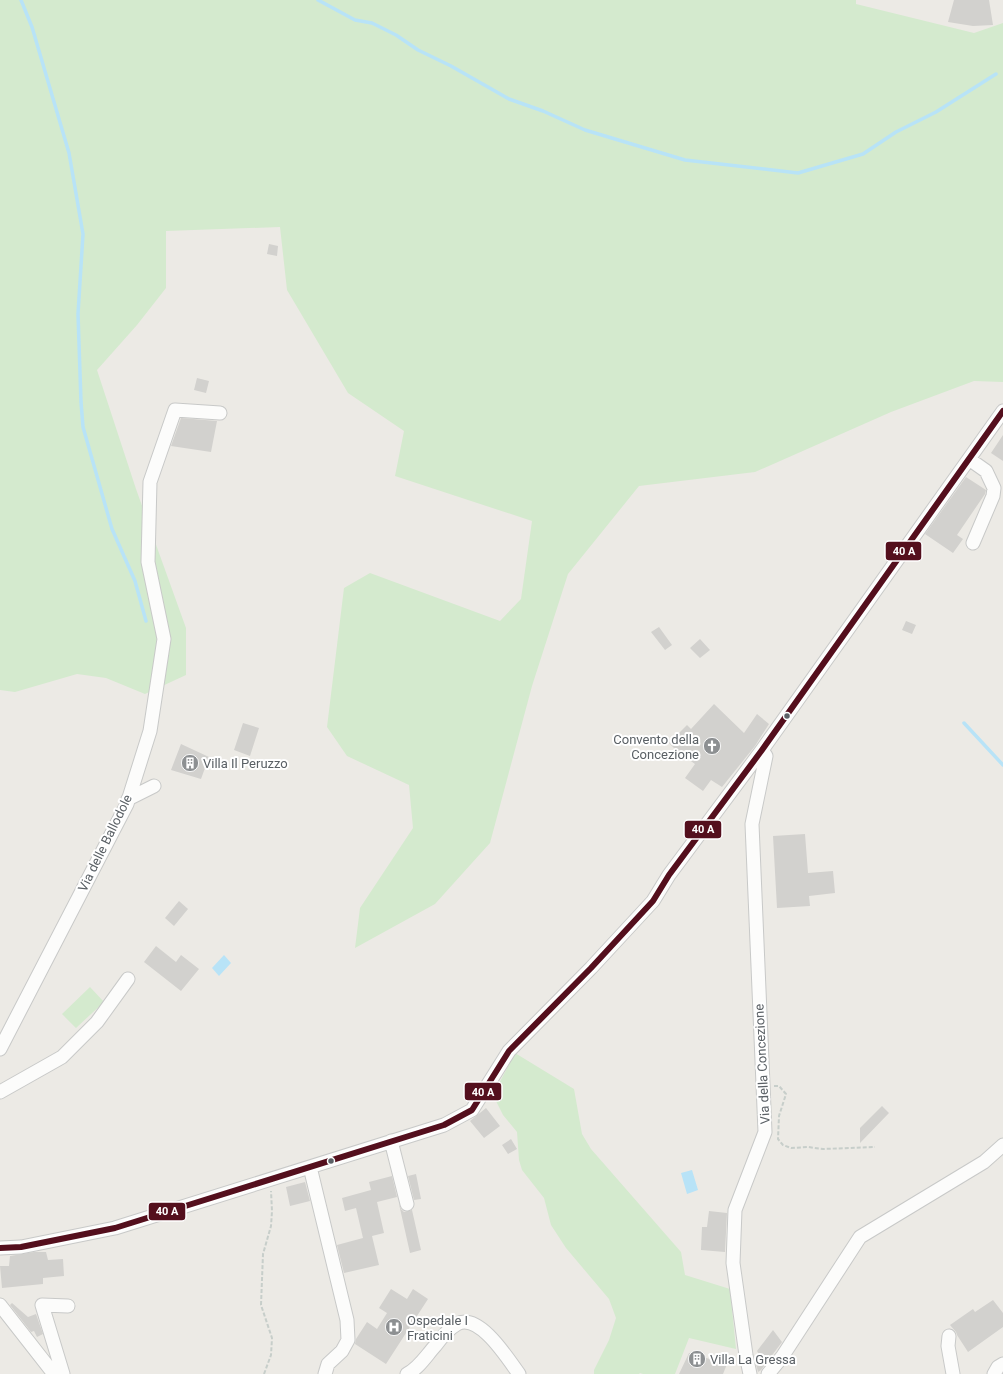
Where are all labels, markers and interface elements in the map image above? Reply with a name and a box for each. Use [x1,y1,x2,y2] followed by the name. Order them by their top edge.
[885,541,922,561] line badge: 40 A
[893,545,916,558] text: 40 A
[782,711,792,721] unlabelled marker
[613,732,699,762] place label: Convento della Concezione
[702,736,722,756] church icon: Convento della Concezione
[180,753,200,773] building icon: Villa Il Peruzzo
[203,756,288,771] place label: Villa Il Peruzzo
[75,792,135,894] street label: Via delle Ballodole
[684,820,722,839] line badge: 40 A
[692,823,715,836] text: 40 A
[751,1003,773,1125] street label: Via della Concezione
[464,1082,502,1101] line badge: 40 A
[472,1086,495,1099] text: 40 A
[326,1156,336,1166] unlabelled marker
[148,1202,186,1221] line badge: 40 A
[156,1205,179,1218] text: 40 A
[407,1313,468,1343] place label: Ospedale I Fraticini
[384,1317,404,1337] hospital icon: Ospedale I Fraticini
[687,1349,707,1369] building icon: Villa La Gressa
[710,1352,796,1367] place label: Villa La Gressa

